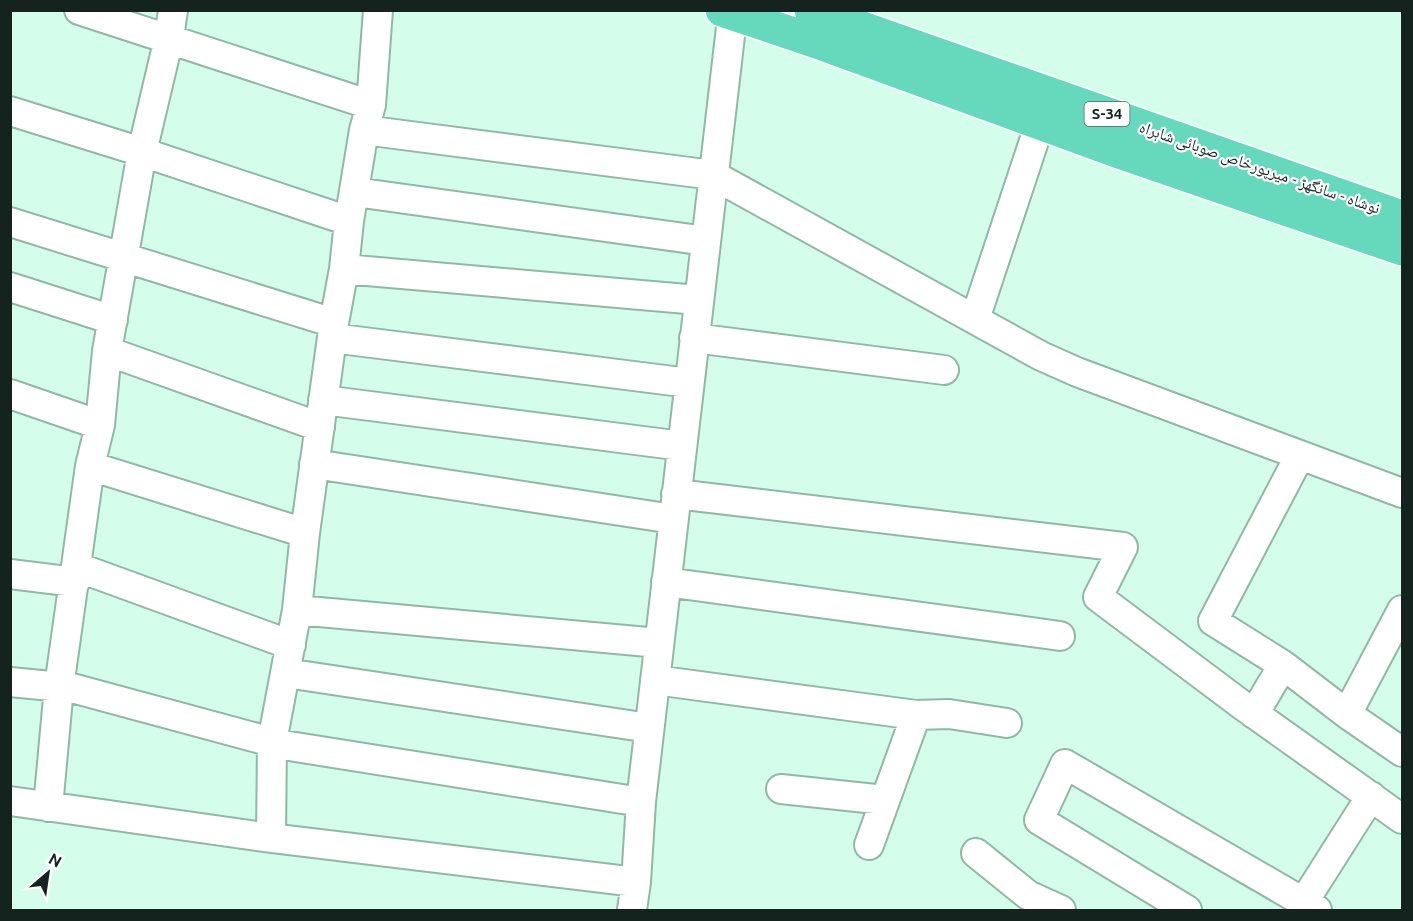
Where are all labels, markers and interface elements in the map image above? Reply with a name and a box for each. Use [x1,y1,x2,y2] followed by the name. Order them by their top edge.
[1084,102,1130,126] road number: S-34
[1137,117,1383,219] street label: نوشاہ - سانگھڑ - میرپورخاص صوبائی شاہراہ
[18,843,78,903] north arrow
[46,849,65,871] text: N

